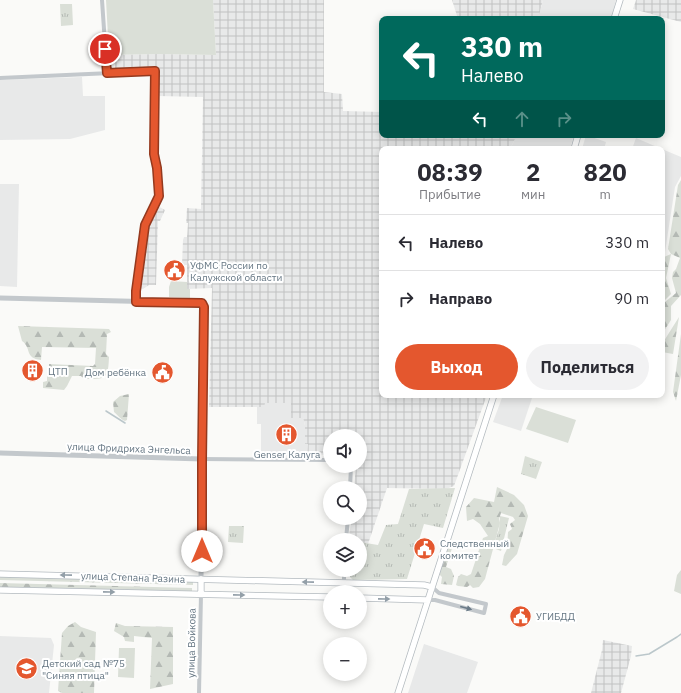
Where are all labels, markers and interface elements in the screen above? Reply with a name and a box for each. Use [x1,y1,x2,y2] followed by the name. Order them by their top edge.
[461,28,543,65] text: 330 m
[88,32,122,66] pin
[395,32,447,84] icon: left
[94,38,116,60] icon: arrive
[461,64,524,87] text: Налево
[469,108,491,130] icon: left
[511,108,533,130] icon: ahead
[553,108,575,130] icon: right
[417,156,483,188] text: 08:39
[526,156,540,188] text: 2
[584,156,627,188] text: 820
[419,186,481,203] text: Прибытие
[521,186,545,203] text: мин
[599,186,611,203] text: m
[395,232,417,254] icon: left
[429,233,483,252] text: Налево
[605,233,649,252] text: 330 m
[162,258,188,284] public building icon: УФМС России по Калужской области
[190,259,282,284] place label: УФМС России по Калужской области
[395,288,417,310] icon: right
[429,289,492,308] text: Направо
[614,289,649,308] text: 90 m
[395,344,518,390] button: Выход
[526,344,649,390] button: Поделиться
[19,358,45,384] building icon: ЦТП
[149,359,175,385] public building icon: Дом ребёнка
[48,365,68,378] place label: ЦТП
[85,366,147,379] place label: Дом ребёнка
[274,421,300,447] building icon: Genser Калуга
[323,429,367,681] map controls
[323,429,367,473] button: sound
[67,440,192,457] street label: улица Фридриха Энгельса
[254,448,321,461] place label: Genser Калуга
[323,481,367,525] button: search
[181,530,223,572] position arrow
[323,533,367,577] button: layers
[412,536,438,562] public building icon: Следственный комитет
[440,537,509,562] place label: Следственный комитет
[81,569,186,586] street label: улица Степана Разина
[60,572,72,579] one-way arrow
[302,578,314,585] one-way arrow
[323,585,367,629] button: +
[103,589,116,595] one-way arrow
[233,592,246,598] one-way arrow
[378,595,390,602] one-way arrow
[507,603,533,629] public building icon: УГИБДД
[460,606,472,612] one-way arrow
[184,607,199,678] street label: улица Войкова
[536,610,575,623] place label: УГИБДД
[323,637,367,681] button: −
[13,656,39,682] school or university icon: Детский сад №75 "Синяя птица"
[42,657,125,682] place label: Детский сад №75 "Синяя птица"

